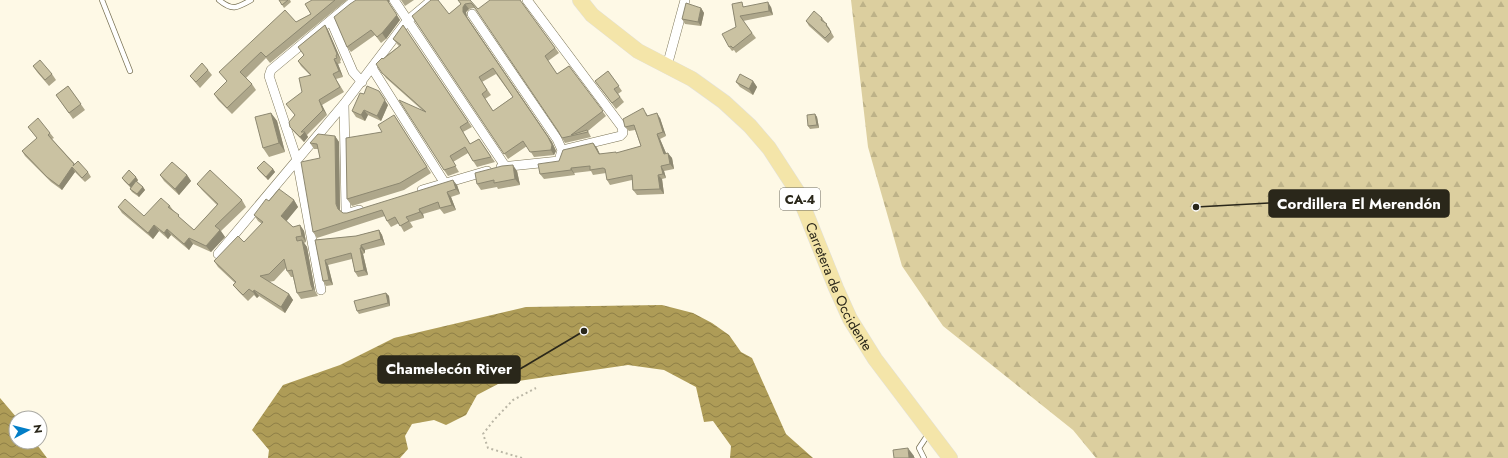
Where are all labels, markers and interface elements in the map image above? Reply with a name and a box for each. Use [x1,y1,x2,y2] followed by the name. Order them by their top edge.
[780,188,820,210] road number: CA-4
[1269,190,1449,217] callout: Cordillera El Merendón
[1277,193,1441,215] text: Cordillera El Merendón
[801,219,877,355] street label: Carretera de Occidente
[378,356,520,383] callout: Chamelecón River
[386,358,513,380] text: Chamelecón River
[8,410,48,450] north arrow
[29,423,46,434] text: N

